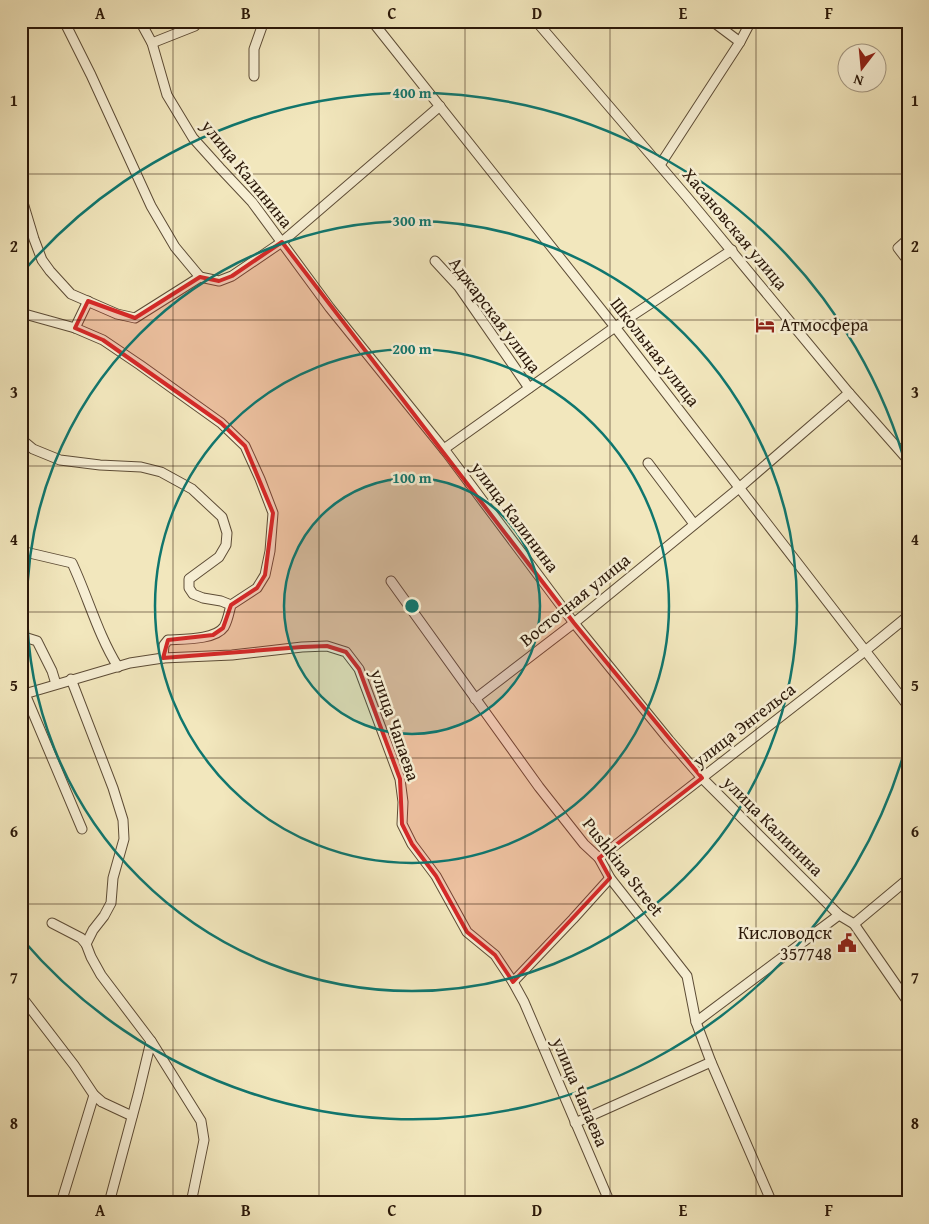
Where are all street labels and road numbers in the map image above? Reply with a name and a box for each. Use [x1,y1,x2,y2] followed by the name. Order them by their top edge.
[194,113,300,234] street label: улица Калинина
[676,162,795,296] street label: Хасановская улица
[443,251,549,379] street label: Аджарская улица
[604,291,707,413] street label: Школьная улица
[464,455,566,578] street label: улица Калинина
[514,546,636,653] street label: Восточная улица
[363,664,427,785] street label: улица Чапаева
[686,675,801,774] street label: улица Энгельса
[716,768,830,882] street label: улица Калинина
[576,812,671,922] street label: Pushkina Street
[545,1032,616,1151] street label: улица Чапаева

